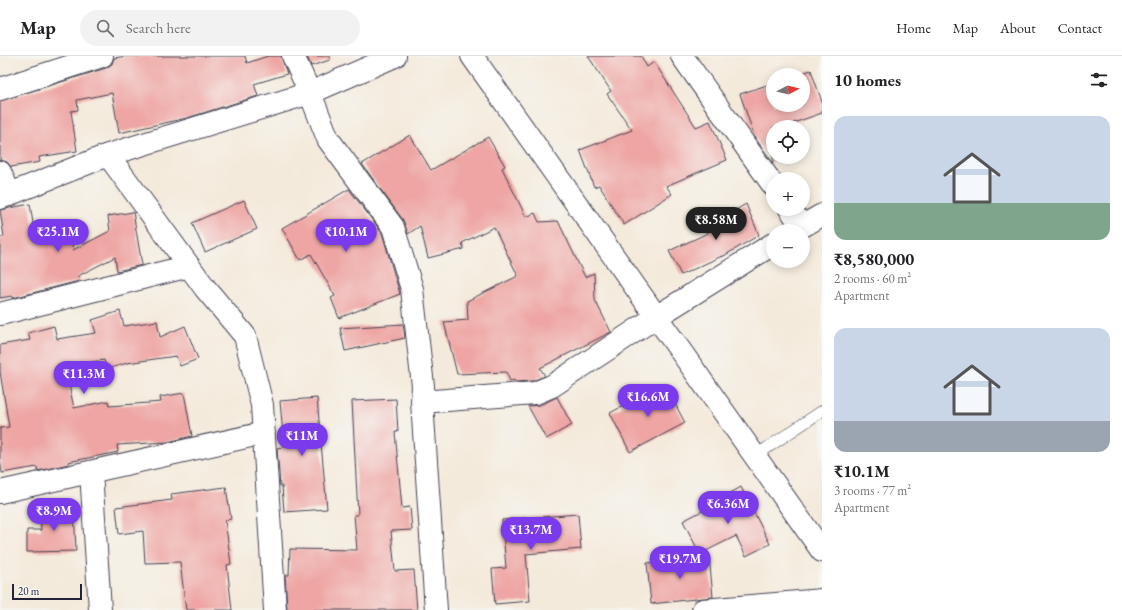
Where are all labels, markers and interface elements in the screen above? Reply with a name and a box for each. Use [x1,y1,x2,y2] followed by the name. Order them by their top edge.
[80,10,360,46] search box
[20,15,56,40] text: Map
[94,17,116,39] icon: search
[126,18,191,37] text: Search here
[896,19,931,37] text: Home
[953,19,978,37] text: Map
[1000,19,1036,37] text: About
[1058,19,1102,37] text: Contact
[766,68,810,112] north arrow
[766,68,810,268] map controls
[834,69,901,91] text: 10 homes
[1088,69,1110,91] icon: filters
[766,120,810,164] button: locate
[936,142,1008,214] icon: home
[766,172,810,216] button: +
[683,207,749,241] pin: ₹8.58M
[695,211,737,228] text: ₹8.58M
[25,219,91,253] pin: ₹25.1M
[313,219,379,253] pin: ₹10.1M
[37,223,79,240] text: ₹25.1M
[325,223,367,240] text: ₹10.1M
[766,224,810,268] button: −
[834,248,914,270] text: ₹8,580,000
[834,270,911,287] text: 2 rooms · 60 m²
[834,287,889,304] text: Apartment
[936,354,1008,426] icon: home
[51,361,117,395] pin: ₹11.3M
[63,365,105,382] text: ₹11.3M
[615,384,681,418] pin: ₹16.6M
[627,388,669,405] text: ₹16.6M
[278,423,326,457] pin: ₹11M
[286,427,318,444] text: ₹11M
[834,460,890,482] text: ₹10.1M
[834,482,911,499] text: 3 rooms · 77 m²
[695,491,761,525] pin: ₹6.36M
[707,495,749,512] text: ₹6.36M
[26,498,82,532] pin: ₹8.9M
[834,499,889,516] text: Apartment
[36,502,72,519] text: ₹8.9M
[498,517,564,551] pin: ₹13.7M
[510,521,552,538] text: ₹13.7M
[647,546,713,580] pin: ₹19.7M
[659,550,701,567] text: ₹19.7M
[12,582,82,601] scale bar
[18,584,39,598] text: 20 m

